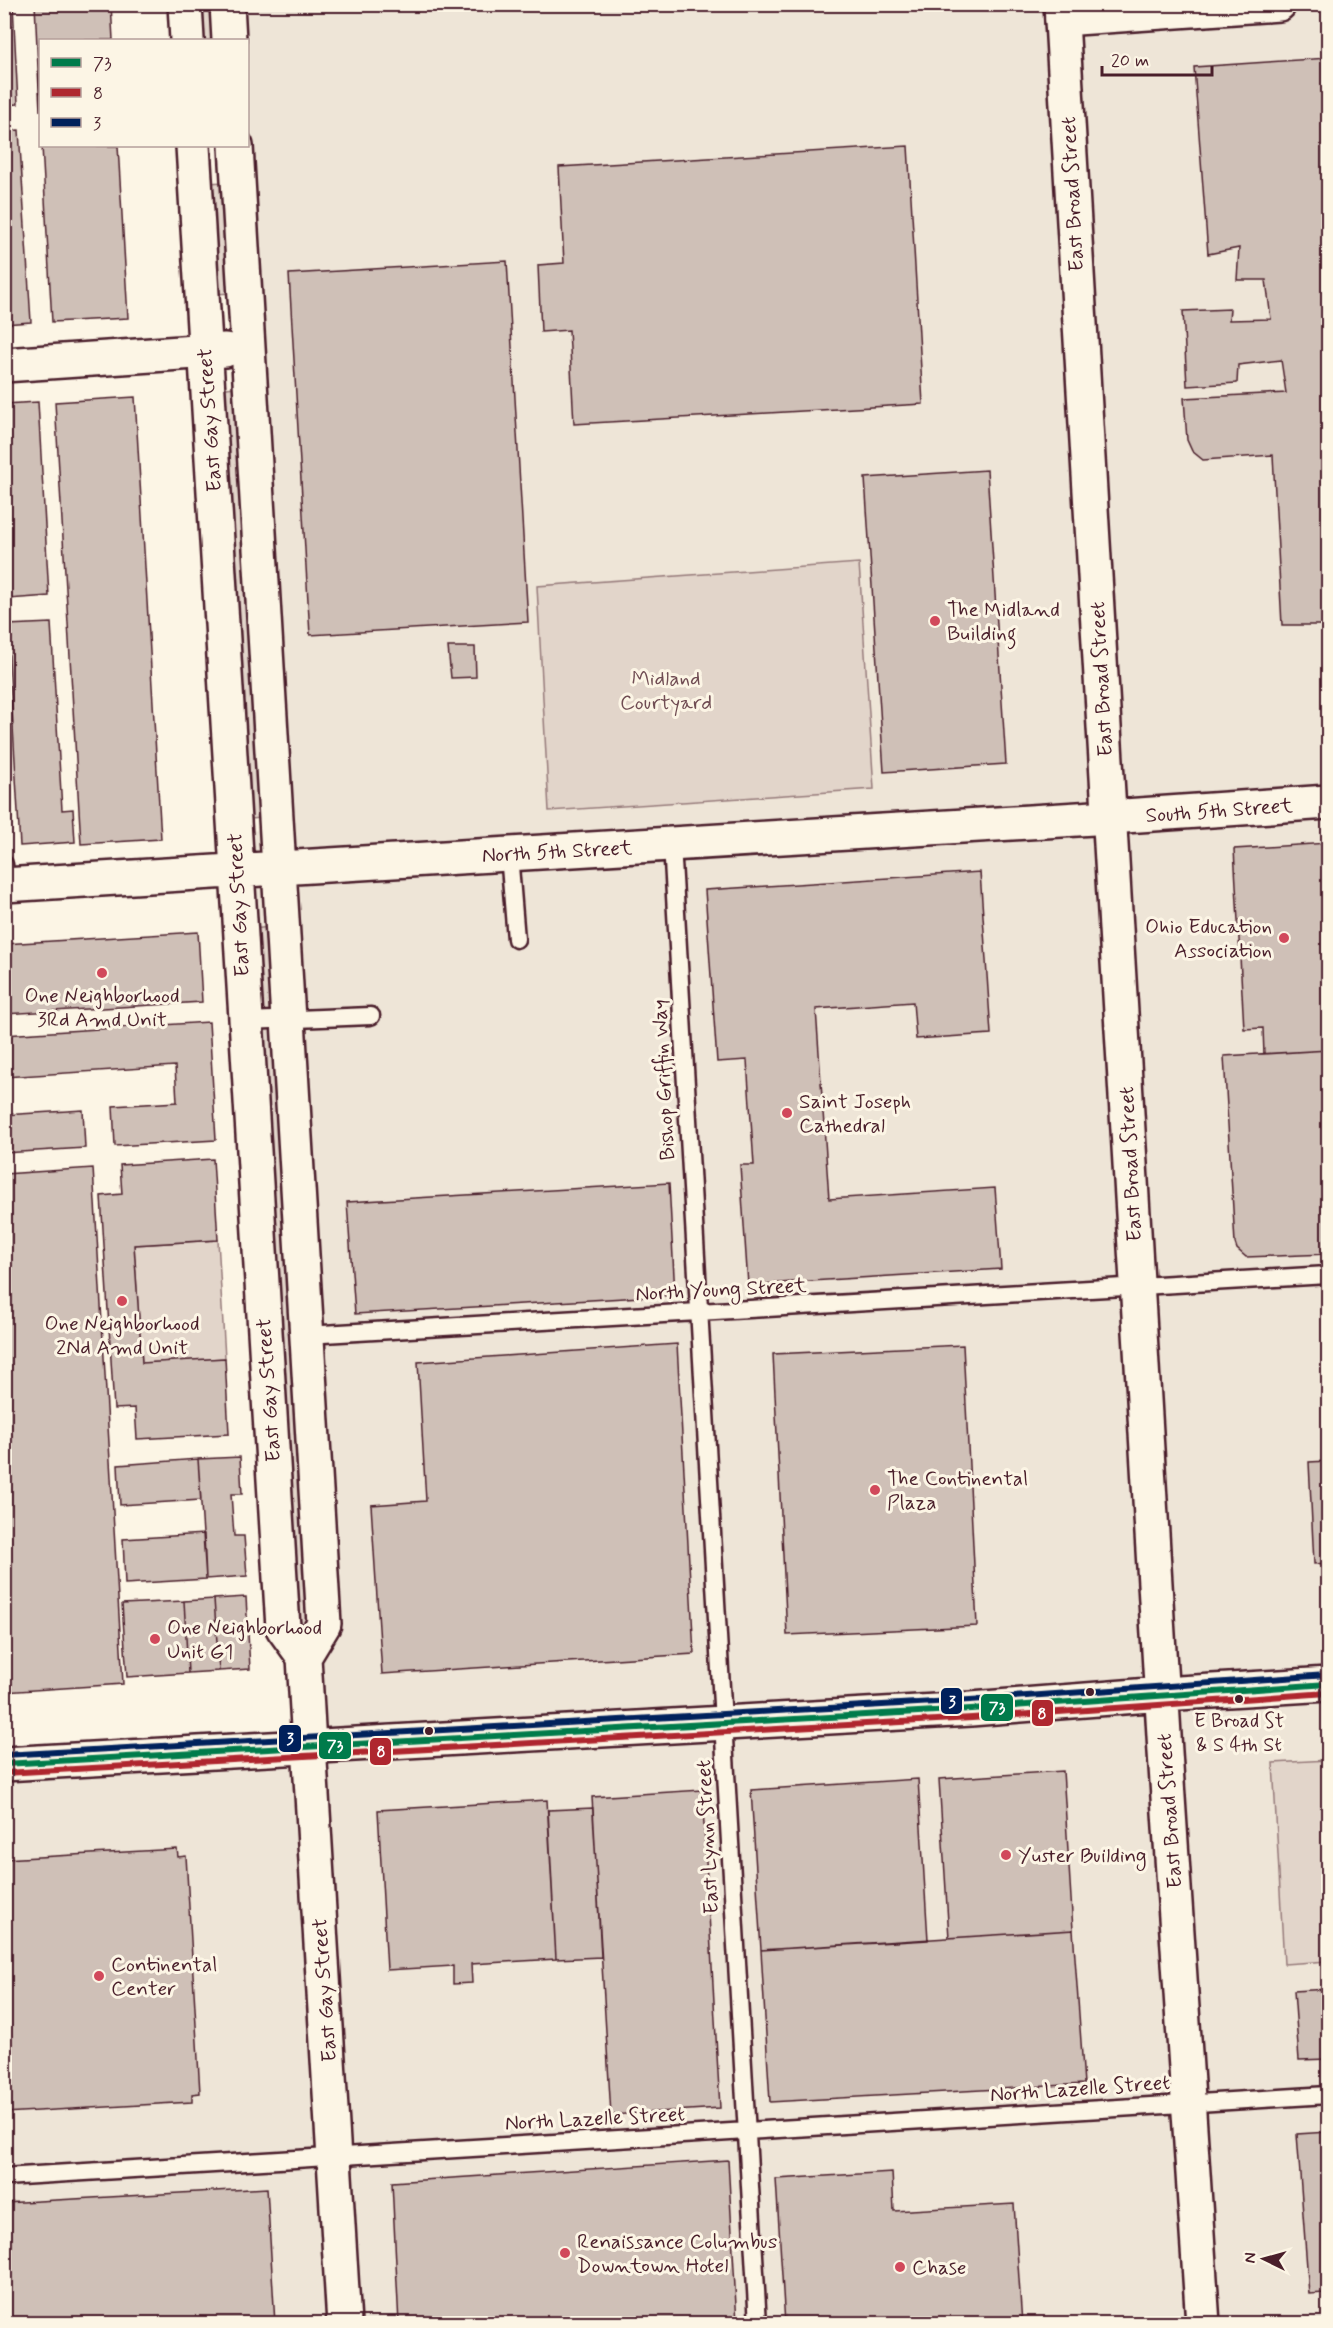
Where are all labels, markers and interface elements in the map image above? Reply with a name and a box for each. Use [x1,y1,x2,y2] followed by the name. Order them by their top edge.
[39,39,249,147] legend
[1102,39,1212,77] scale bar
[1111,49,1149,73] text: 20 m
[93,52,112,76] text: 73
[93,82,103,106] text: 8
[93,112,101,136] text: 3
[1055,115,1091,272] street label: East Broad Street
[191,347,229,493] street label: East Gay Street
[947,596,1060,650] place label: The Midland Building
[1084,600,1120,757] street label: East Broad Street
[928,614,942,628] marker: The Midland Building
[620,665,712,717] park label: Midland Courtyard
[1145,792,1294,830] street label: South 5th Street
[221,832,257,978] street label: East Gay Street
[481,834,634,870] street label: North 5th Street
[1145,913,1272,965] place label: Ohio Education Association
[1277,931,1291,945] marker: Ohio Education Association
[95,966,109,980] marker: One Neighborhood 3Rd Amd Unit
[24,982,180,1034] place label: One Neighborhood 3Rd Amd Unit
[646,999,682,1161] street label: Bishop Griffin Way
[1113,1085,1149,1242] street label: East Broad Street
[799,1088,911,1140] place label: Saint Joseph Cathedral
[780,1106,794,1120] marker: Saint Joseph Cathedral
[635,1272,808,1309] street label: North Young Street
[115,1294,129,1308] marker: One Neighborhood 2Nd Amd Unit
[44,1310,200,1362] place label: One Neighborhood 2Nd Amd Unit
[250,1317,288,1463] street label: East Gay Street
[887,1465,1028,1517] place label: The Continental Plaza
[868,1483,882,1497] marker: The Continental Plaza
[167,1614,322,1666] place label: One Neighborhood Unit G1
[148,1632,162,1646] marker: One Neighborhood Unit G1
[1084,1686,1096,1698] unlabelled marker
[940,1687,963,1715] line badge: 3
[948,1692,956,1713] text: 3
[980,1693,1014,1722] line badge: 73
[1233,1693,1245,1705] marker: E Broad St & S 4th St
[989,1698,1005,1719] text: 73
[1031,1699,1054,1727] line badge: 8
[1037,1704,1047,1725] text: 8
[1194,1708,1284,1759] place label: E Broad St & S 4th St
[278,1724,302,1753] line badge: 3
[423,1725,435,1737] unlabelled marker
[286,1729,294,1750] text: 3
[318,1731,352,1760] line badge: 73
[1151,1732,1189,1889] street label: East Broad Street
[327,1736,343,1757] text: 73
[369,1737,392,1766] line badge: 8
[376,1742,386,1763] text: 8
[690,1759,726,1915] street label: East Lynn Street
[1018,1842,1147,1871] place label: Yuster Building
[999,1848,1013,1862] marker: Yuster Building
[306,1917,344,2063] street label: East Gay Street
[111,1951,218,2003] place label: Continental Center
[92,1969,106,1983] marker: Continental Center
[989,2069,1171,2109] street label: North Lazelle Street
[504,2100,686,2138] street label: North Lazelle Street
[577,2228,777,2280] place label: Renaissance Columbus Downtown Hotel
[1234,2229,1294,2289] north arrow
[558,2246,572,2260] marker: Renaissance Columbus Downtown Hotel
[1240,2252,1261,2264] text: N
[912,2254,966,2282] place label: Chase
[893,2260,907,2274] marker: Chase

